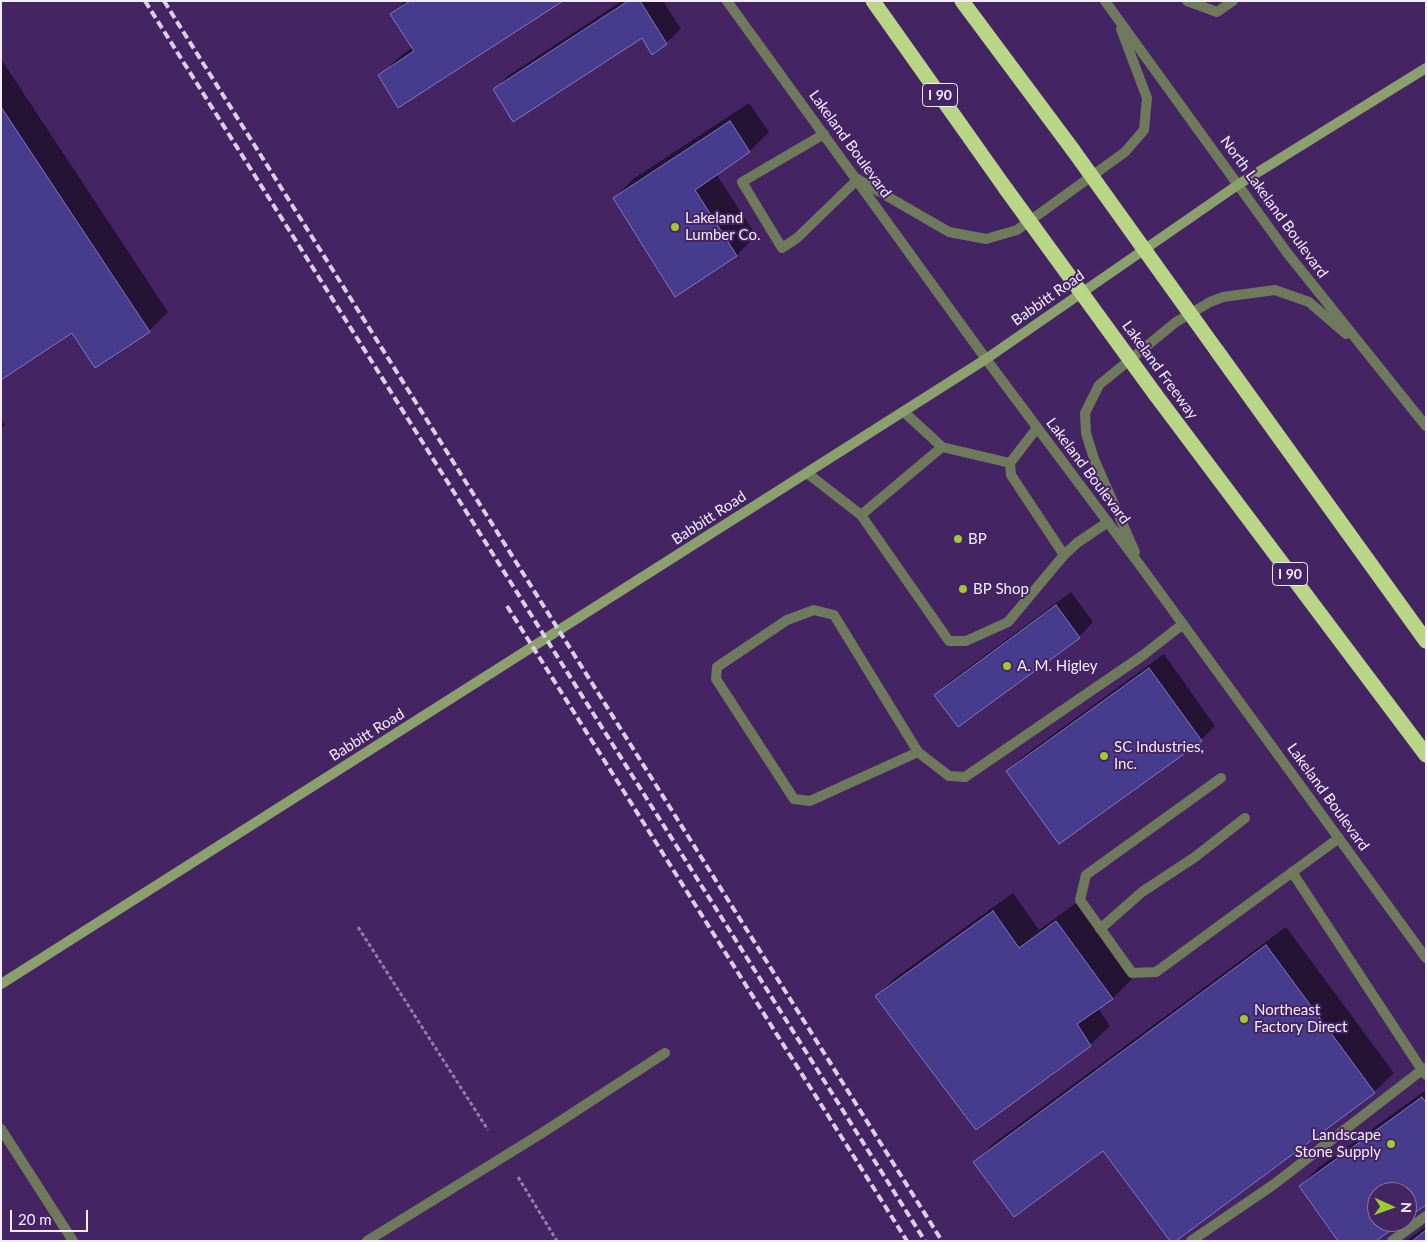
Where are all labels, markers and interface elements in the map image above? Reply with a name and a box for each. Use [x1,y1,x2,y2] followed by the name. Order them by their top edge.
[922,84,958,106] road number: I 90
[805,87,895,201] street label: Lakeland Boulevard
[1216,133,1332,281] street label: North Lakeland Boulevard
[685,209,761,244] place label: Lakeland Lumber Co.
[669,221,681,233] marker: Lakeland Lumber Co.
[1008,266,1088,330] street label: Babbitt Road
[1118,317,1202,423] street label: Lakeland Freeway
[1042,414,1134,528] street label: Lakeland Boulevard
[669,487,749,549] street label: Babbitt Road
[968,530,987,548] place label: BP
[952,533,964,545] marker: BP
[1272,562,1308,586] road number: I 90
[973,580,1029,598] place label: BP Shop
[957,583,969,595] marker: BP Shop
[1017,657,1098,675] place label: A. M. Higley
[1001,660,1013,672] marker: A. M. Higley
[326,705,408,765] street label: Babbitt Road
[1114,738,1204,773] place label: SC Industries, Inc.
[1283,740,1373,854] street label: Lakeland Boulevard
[1098,750,1110,762] marker: SC Industries, Inc.
[1254,1001,1347,1036] place label: Northeast Factory Direct
[1238,1013,1250,1025] marker: Northeast Factory Direct
[1295,1126,1381,1161] place label: Landscape Stone Supply
[1385,1138,1397,1150] marker: Landscape Stone Supply
[1367,1182,1417,1232] north arrow
[12,1200,90,1232] scale bar
[1398,1202,1415,1213] text: N
[18,1210,52,1228] text: 20 m

